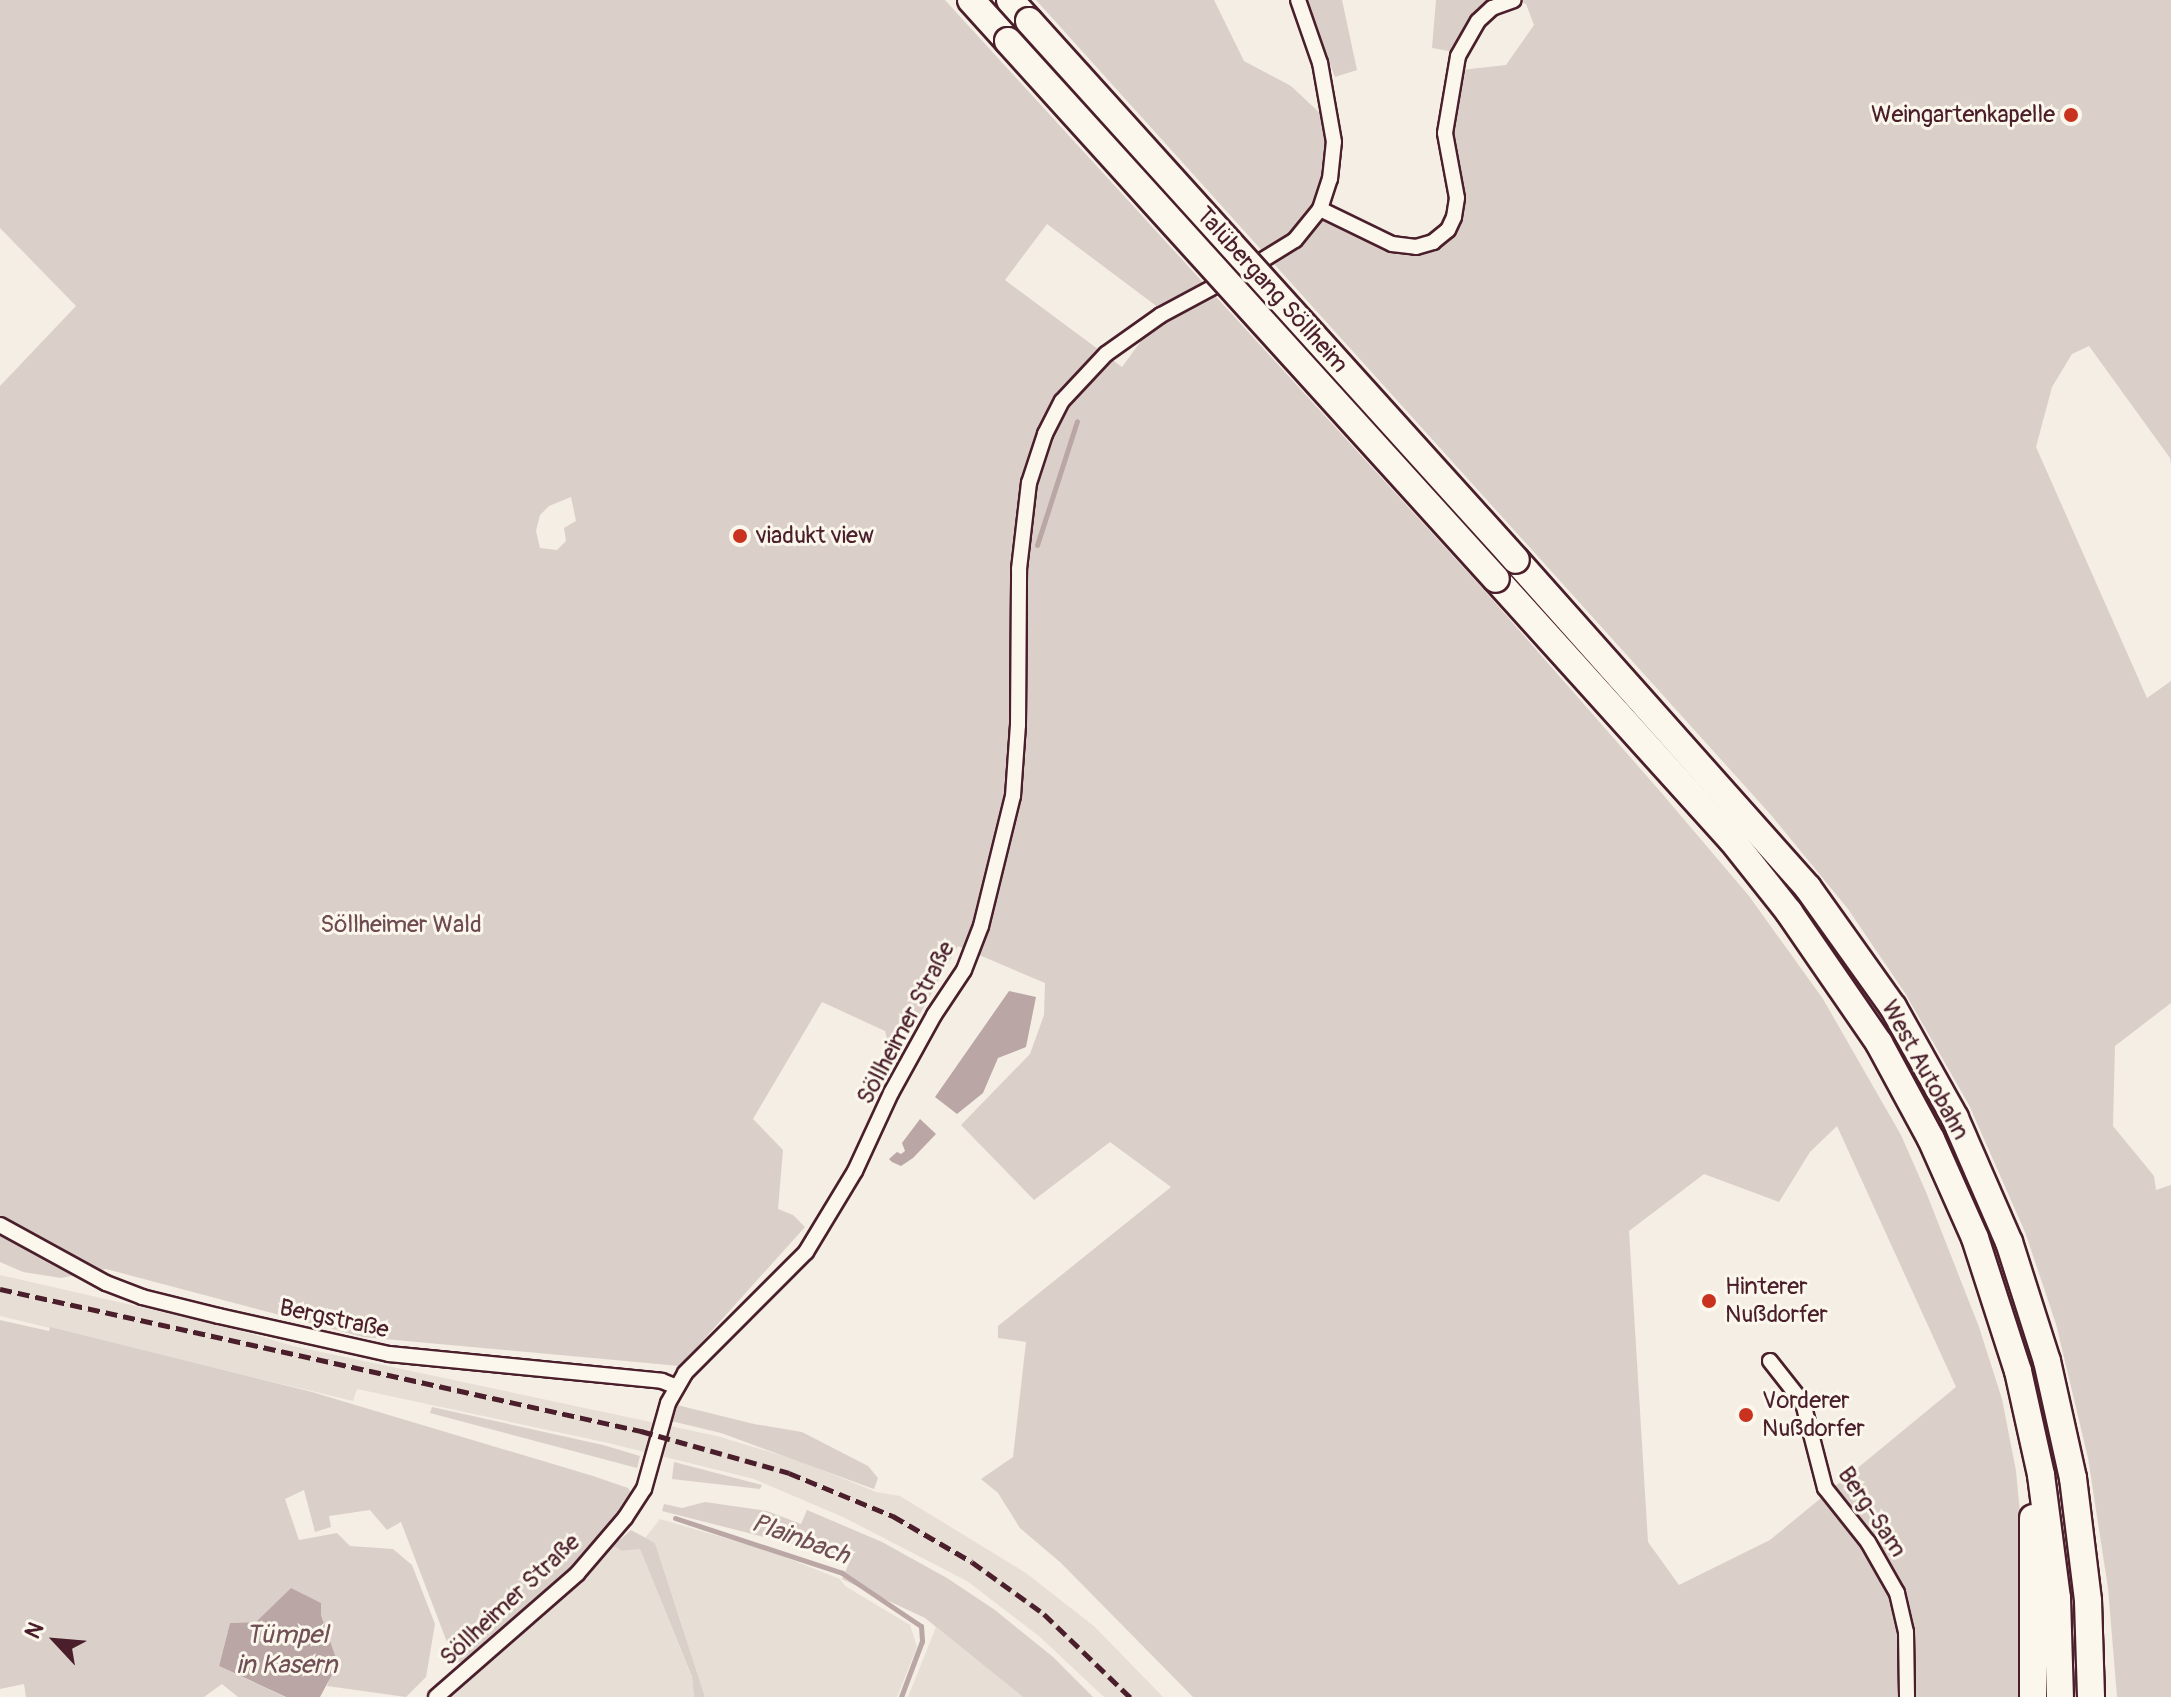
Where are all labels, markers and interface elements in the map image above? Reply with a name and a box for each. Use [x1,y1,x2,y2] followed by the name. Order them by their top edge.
[1871,101,2055,129] place label: Weingartenkapelle
[2062,106,2080,124] marker: Weingartenkapelle
[1190,201,1354,379] street label: Talübergang Söllheim
[756,522,874,550] place label: viadukt view
[731,527,749,545] marker: viadukt view
[320,911,482,939] park label: Söllheimer Wald
[851,937,961,1109] street label: Söllheimer Straße
[1875,995,1975,1145] street label: West Autobahn
[1725,1273,1828,1329] place label: Hinterer Nußdorfer
[1700,1292,1718,1310] marker: Hinterer Nußdorfer
[277,1293,391,1345] street label: Bergstraße
[1762,1387,1865,1443] place label: Vorderer Nußdorfer
[1737,1406,1755,1424] marker: Vorderer Nußdorfer
[1831,1461,1913,1563] street label: Berg-Sam
[747,1508,853,1572] water label: Plainbach
[434,1528,586,1672] street label: Söllheimer Straße
[16,1601,96,1681] north arrow
[19,1618,50,1643] text: N
[237,1620,337,1682] water label: Tümpel in Kasern

